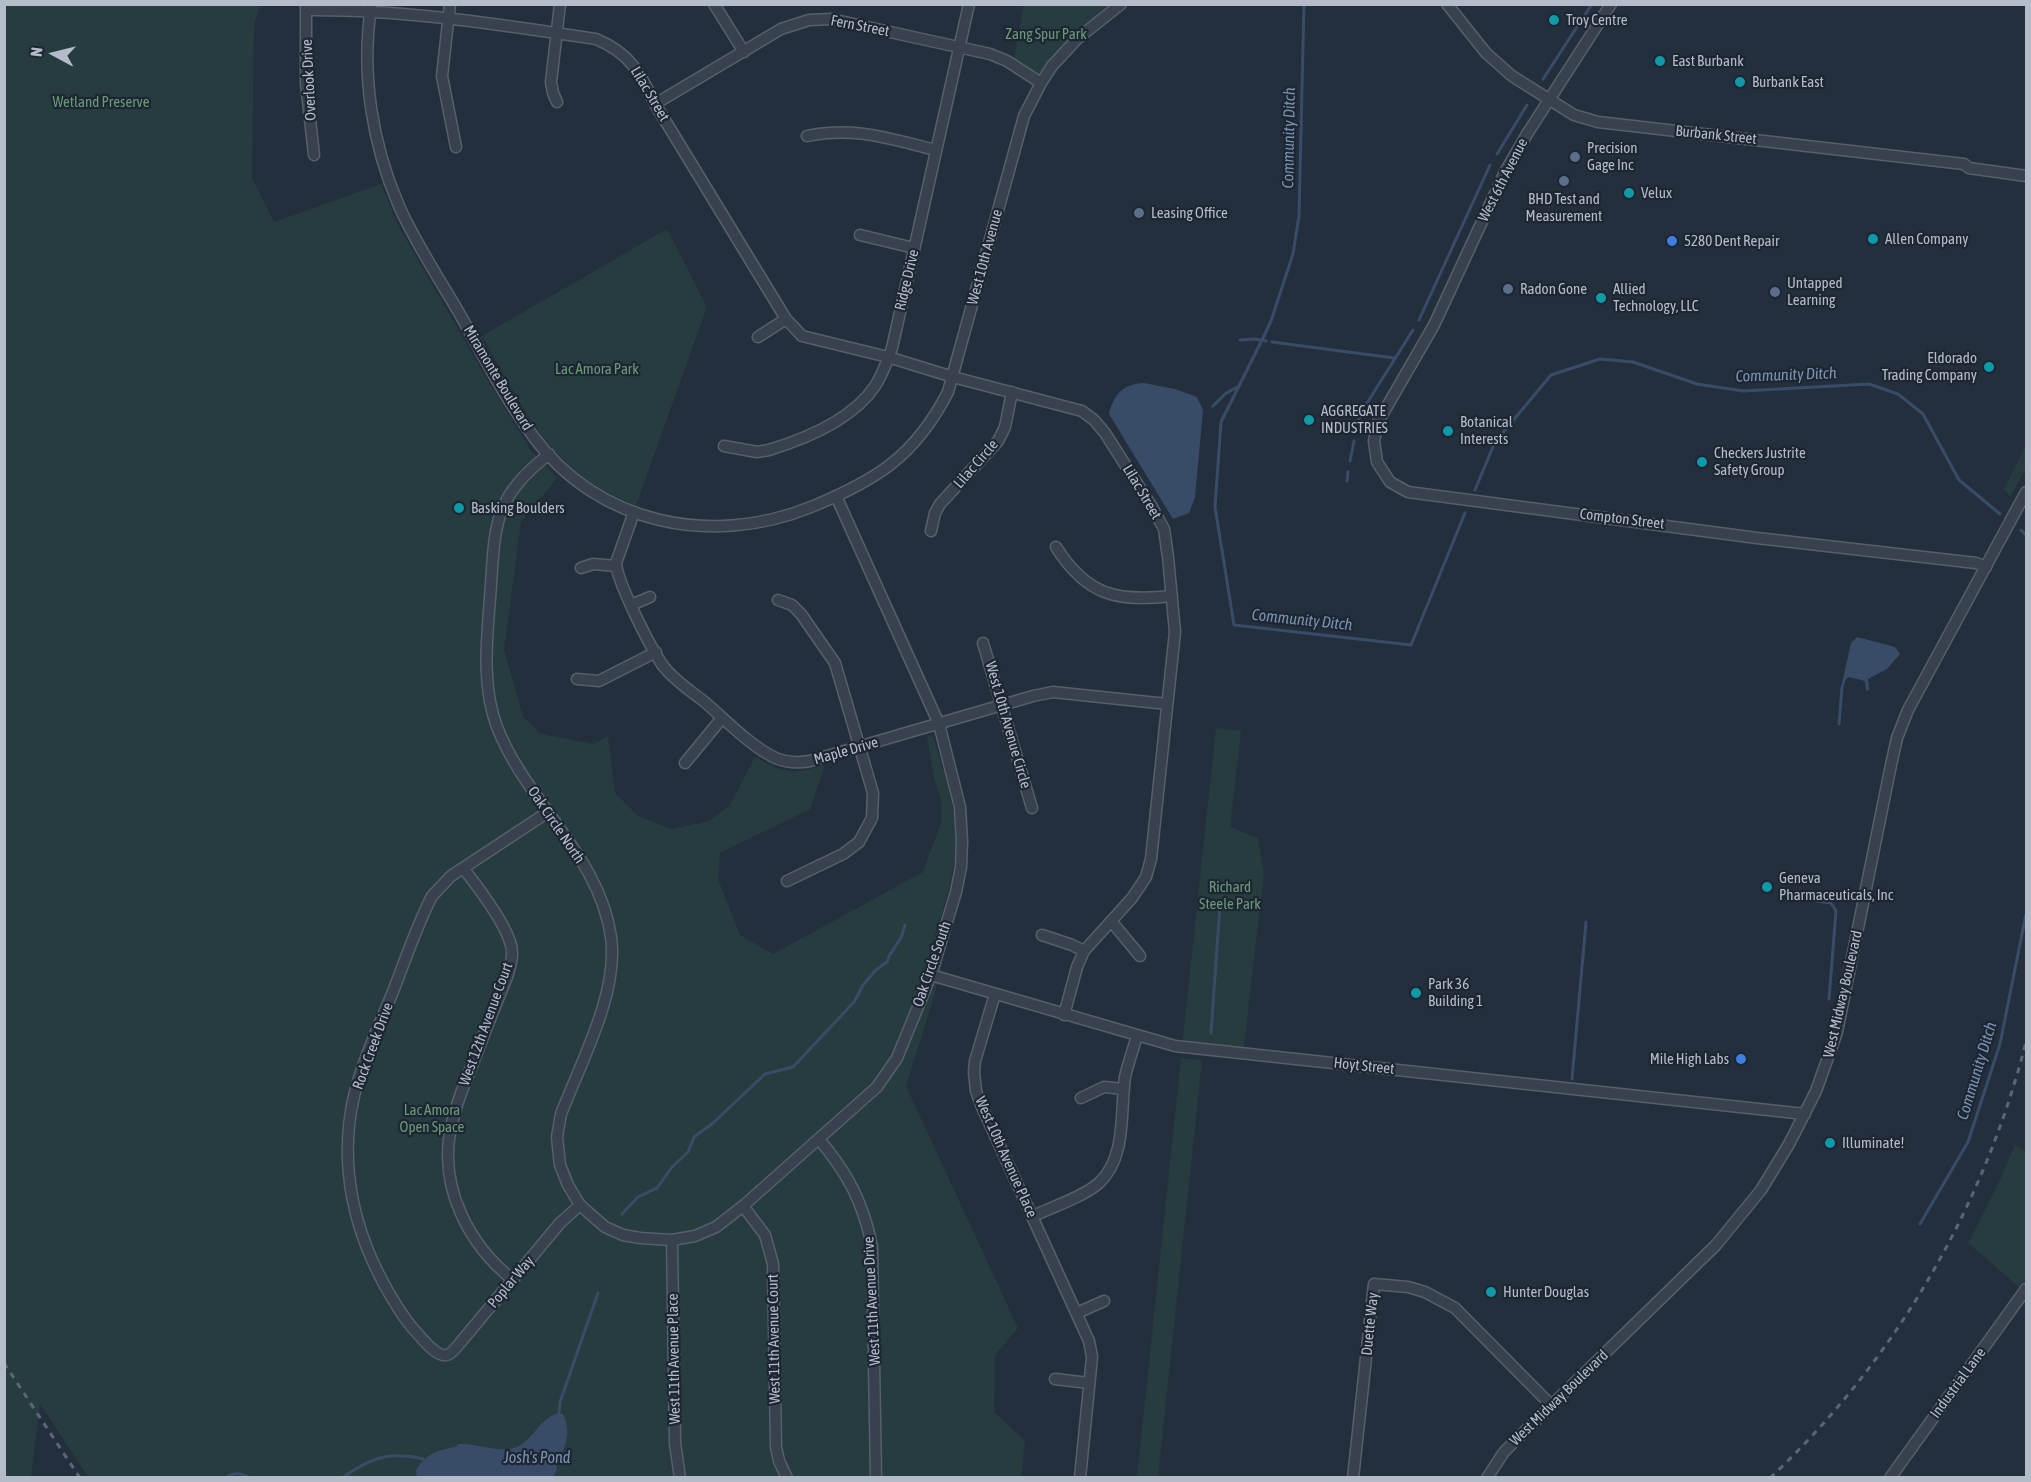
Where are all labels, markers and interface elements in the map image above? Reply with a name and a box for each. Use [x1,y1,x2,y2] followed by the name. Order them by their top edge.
[1566,11,1628,29] place label: Troy Centre
[829,12,891,40] street label: Fern Street
[1547,13,1561,27] marker: Troy Centre
[24,24,84,84] north arrow
[1005,25,1087,43] park label: Zang Spur Park
[298,39,320,121] street label: Overlook Drive
[27,46,46,58] text: N
[1672,52,1744,70] place label: East Burbank
[1653,54,1667,68] marker: East Burbank
[627,63,673,125] street label: Lilac Street
[1752,73,1824,91] place label: Burbank East
[1733,75,1747,89] marker: Burbank East
[1279,87,1299,189] water label: Community Ditch
[53,93,149,111] park label: Wetland Preserve
[1674,122,1758,148] street label: Burbank Street
[1474,135,1532,225] street label: West 6th Avenue
[1587,139,1638,174] place label: Precision Gage Inc
[1568,150,1582,164] marker: Precision Gage Inc
[1557,174,1571,188] marker: BHD Test and Measurement
[1641,184,1672,202] place label: Velux
[1622,186,1636,200] marker: Velux
[1526,190,1602,225] place label: BHD Test and Measurement
[1151,204,1228,222] place label: Leasing Office
[1132,206,1146,220] marker: Leasing Office
[964,207,1006,307] street label: West 10th Avenue
[1885,230,1968,248] place label: Allen Company
[1684,232,1779,250] place label: 5280 Dent Repair
[1866,232,1880,246] marker: Allen Company
[1665,234,1679,248] marker: 5280 Dent Repair
[891,248,923,312] street label: Ridge Drive
[1787,274,1842,309] place label: Untapped Learning
[1520,280,1587,298] place label: Radon Gone
[1613,280,1698,315] place label: Allied Technology, LLC
[1501,282,1515,296] marker: Radon Gone
[1768,285,1782,299] marker: Untapped Learning
[1594,291,1608,305] marker: Allied Technology, LLC
[460,322,536,434] street label: Miramonte Boulevard
[1882,349,1977,384] place label: Eldorado Trading Company
[555,360,639,378] park label: Lac Amora Park
[1982,360,1996,374] marker: Eldorado Trading Company
[1735,364,1837,386] water label: Community Ditch
[1321,402,1388,437] place label: AGGREGATE INDUSTRIES
[1302,413,1316,427] marker: AGGREGATE INDUSTRIES
[1460,413,1513,448] place label: Botanical Interests
[1441,424,1455,438] marker: Botanical Interests
[950,436,1002,492] street label: Lilac Circle
[1714,444,1806,479] place label: Checkers Justrite Safety Group
[1695,455,1709,469] marker: Checkers Justrite Safety Group
[1119,461,1165,523] street label: Lilac Street
[471,499,565,517] place label: Basking Boulders
[452,501,466,515] marker: Basking Boulders
[1579,505,1665,533] street label: Compton Street
[1251,605,1353,635] water label: Community Ditch
[981,660,1035,790] street label: West 10th Avenue Circle
[812,733,880,769] street label: Maple Drive
[524,783,588,867] street label: Oak Circle North
[1779,869,1893,904] place label: Geneva Pharmaceuticals, Inc
[1199,878,1261,913] park label: Richard Steele Park
[1760,880,1774,894] marker: Geneva Pharmaceuticals, Inc
[909,919,955,1009] street label: Oak Circle South
[1820,929,1866,1059] street label: West Midway Boulevard
[455,960,517,1088] street label: West 12th Avenue Court
[1428,975,1483,1010] place label: Park 36 Building 1
[1409,986,1423,1000] marker: Park 36 Building 1
[349,1000,397,1092] street label: Rock Creek Drive
[1953,1020,2001,1122] water label: Community Ditch
[1650,1050,1729,1068] place label: Mile High Labs
[1734,1052,1748,1066] marker: Mile High Labs
[1333,1054,1395,1078] street label: Hoyt Street
[971,1094,1041,1220] street label: West 10th Avenue Place
[400,1101,464,1136] park label: Lac Amora Open Space
[1842,1134,1904,1152] place label: Illuminate!
[1823,1136,1837,1150] marker: Illuminate!
[860,1236,884,1366] street label: West 11th Avenue Drive
[484,1252,538,1312] street label: Poplar Way
[764,1274,784,1404] street label: West 11th Avenue Court
[1503,1283,1589,1301] place label: Hunter Douglas
[1484,1285,1498,1299] marker: Hunter Douglas
[1358,1292,1382,1356] street label: Duette Way
[664,1293,684,1425] street label: West 11th Avenue Place
[1926,1344,1990,1422] street label: Industrial Lane
[1506,1346,1612,1450] street label: West Midway Boulevard
[504,1448,570,1468] water label: Josh's Pond

